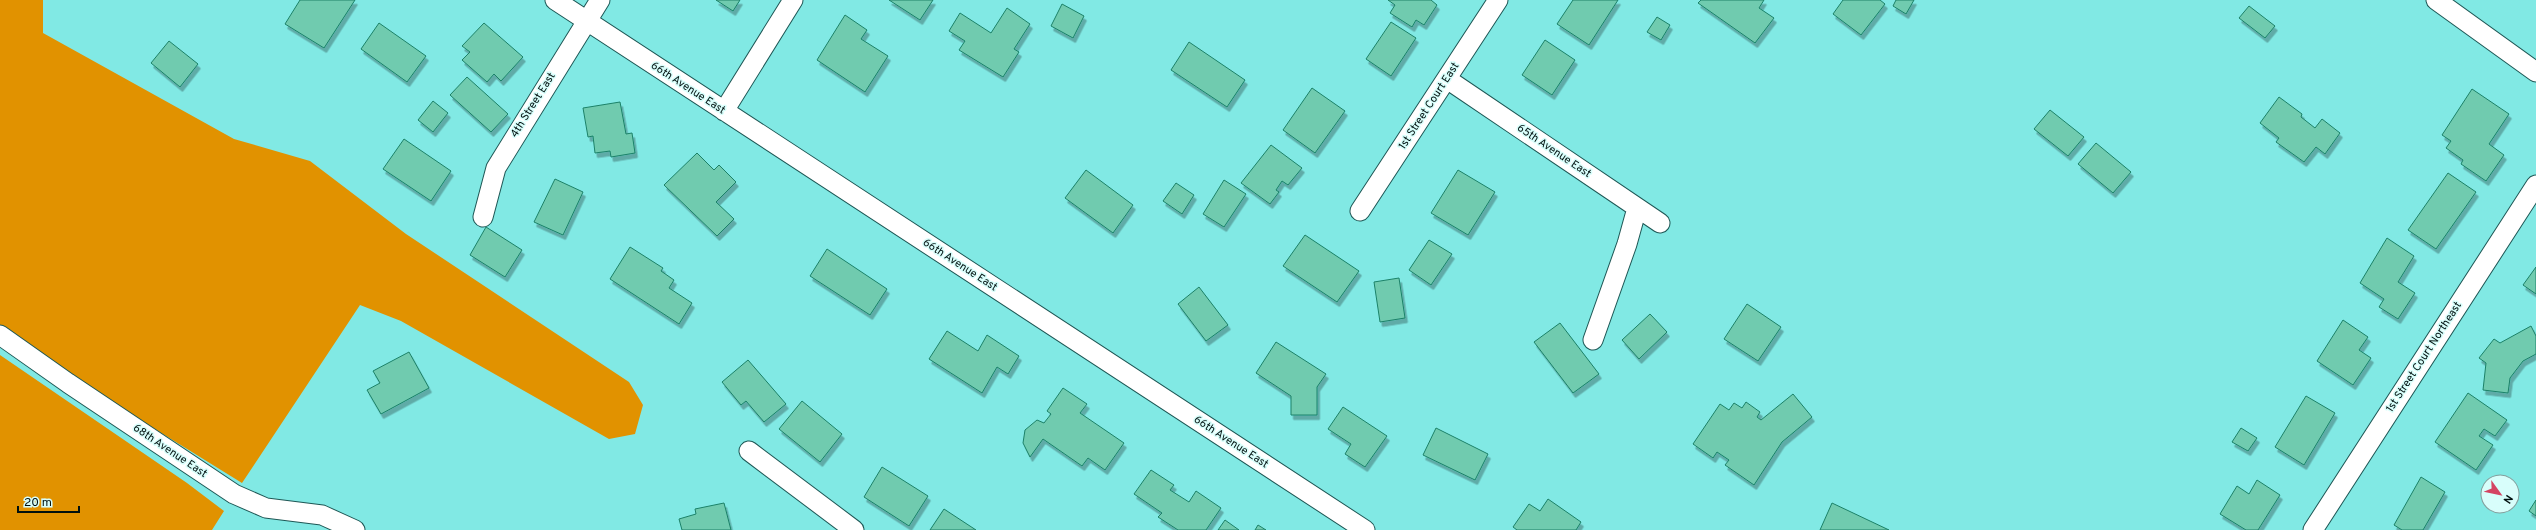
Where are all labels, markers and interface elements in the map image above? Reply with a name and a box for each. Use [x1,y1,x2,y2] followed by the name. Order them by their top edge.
[648,59,728,117] street label: 66th Avenue East
[1396,60,1462,152] street label: 1st Street Court East
[507,70,559,140] street label: 4th Street East
[1514,121,1594,181] street label: 65th Avenue East
[920,236,1000,294] street label: 66th Avenue East
[2383,299,2465,415] street label: 1st Street Court Northeast
[1191,413,1271,471] street label: 66th Avenue East
[130,421,210,481] street label: 68th Avenue East
[2480,474,2520,514] north arrow
[18,488,79,514] scale bar
[2500,492,2516,506] text: N
[24,495,52,511] text: 20 m

